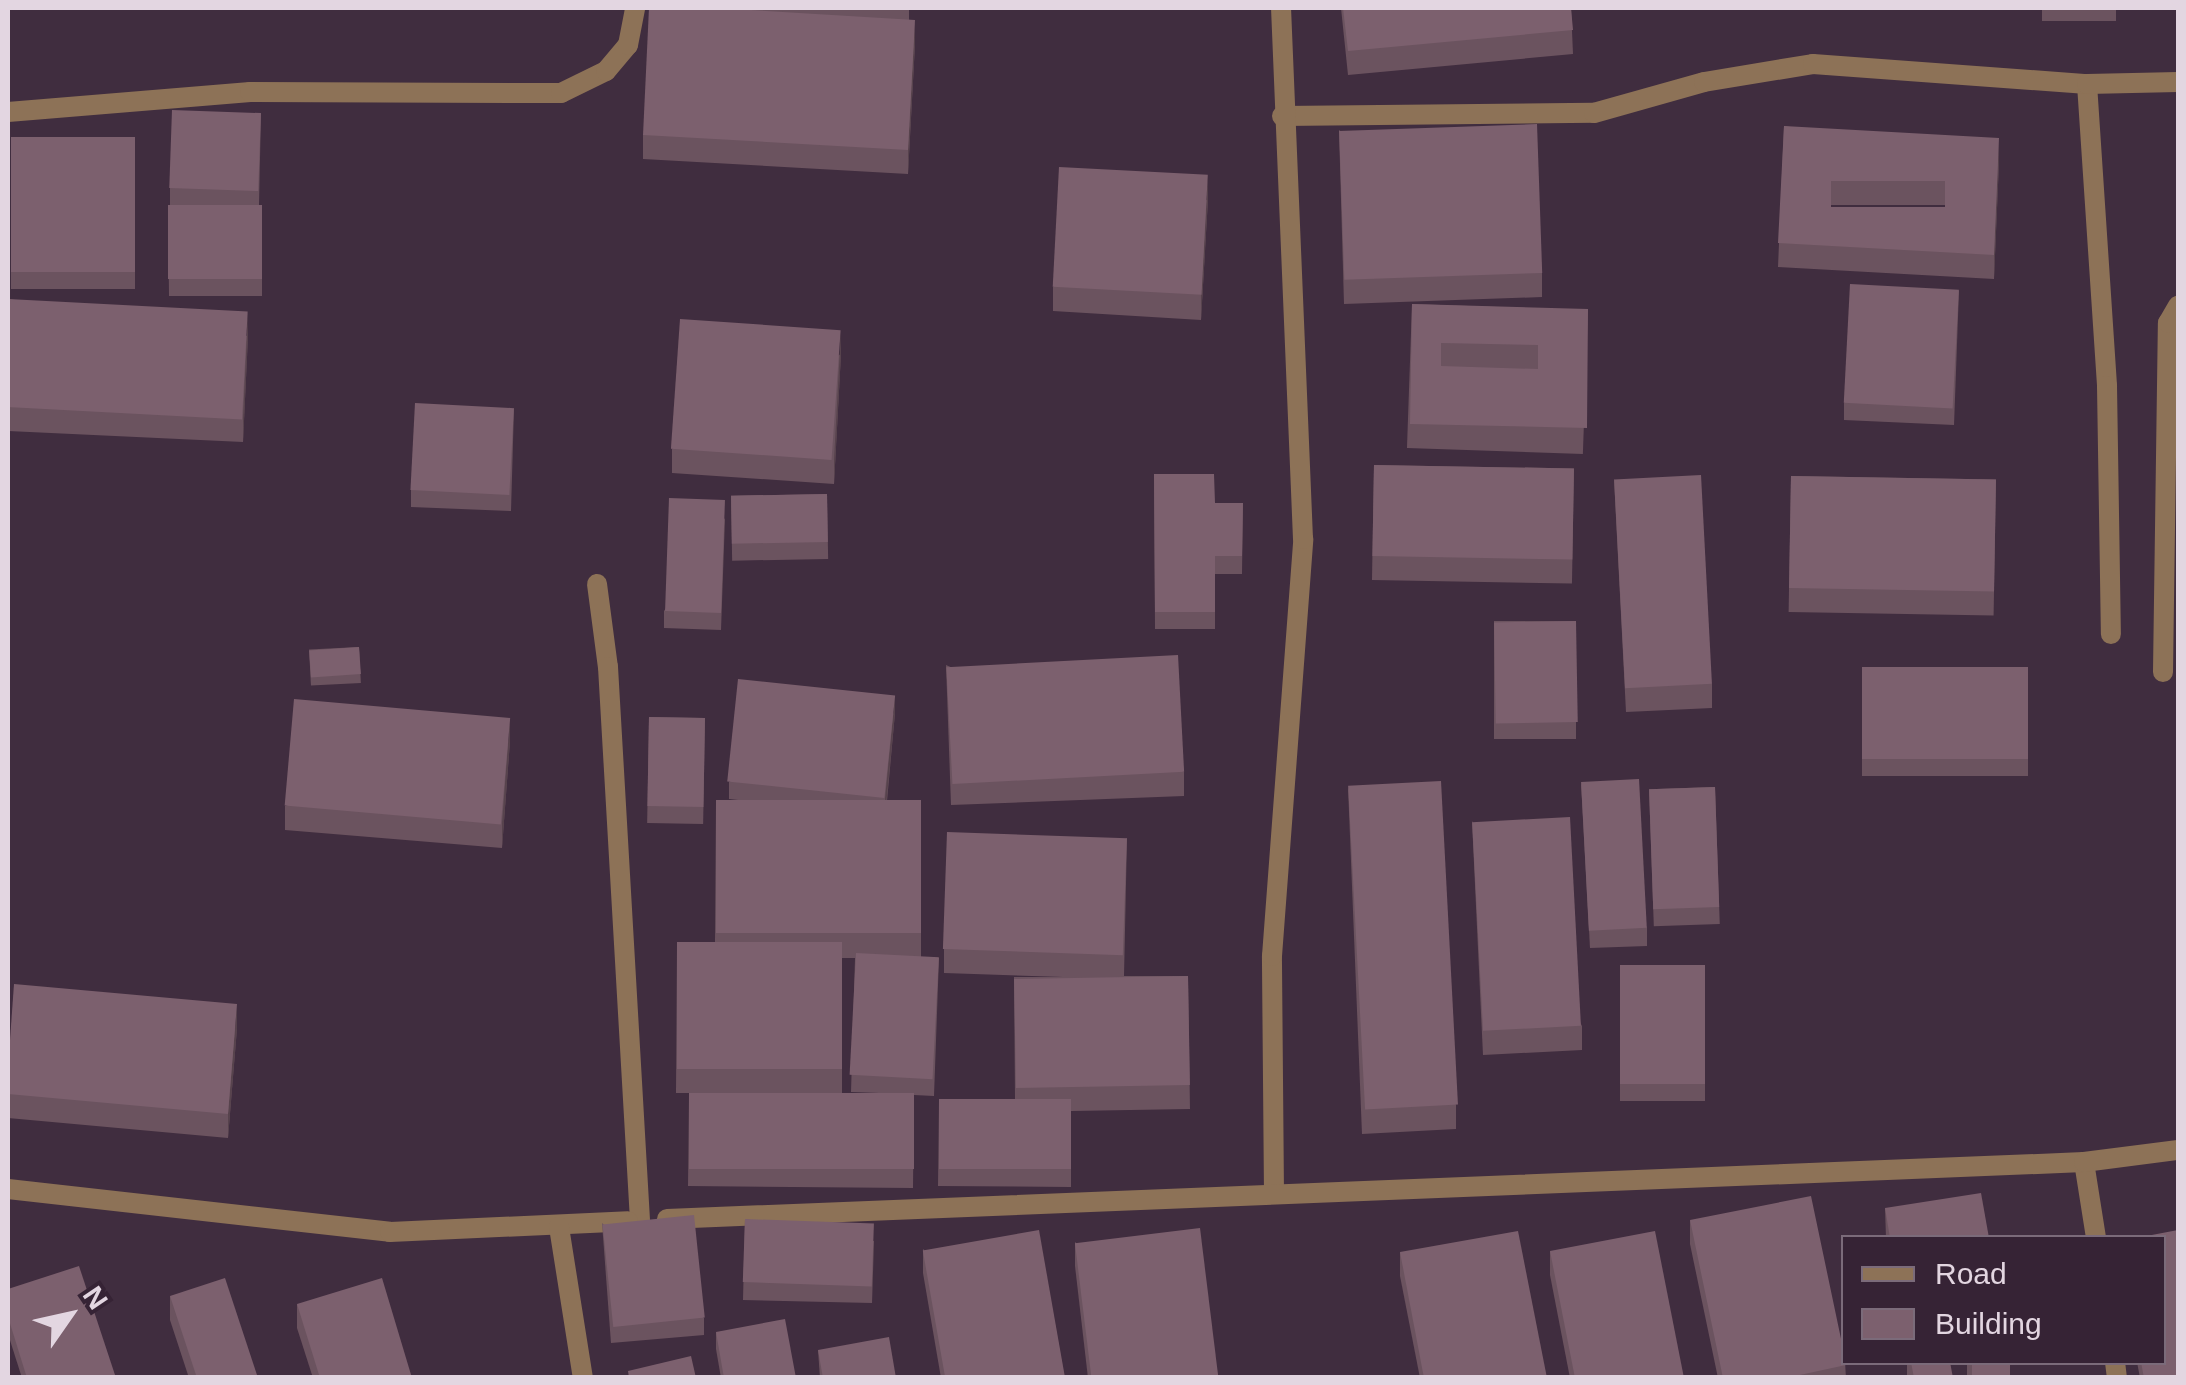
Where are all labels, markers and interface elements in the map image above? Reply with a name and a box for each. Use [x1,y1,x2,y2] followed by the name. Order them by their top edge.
[1841,1235,2166,1365] legend
[1935,1257,2007,1290] text: Road
[20,1265,120,1365] north arrow
[77,1281,114,1315] text: N
[1935,1307,2042,1340] text: Building

